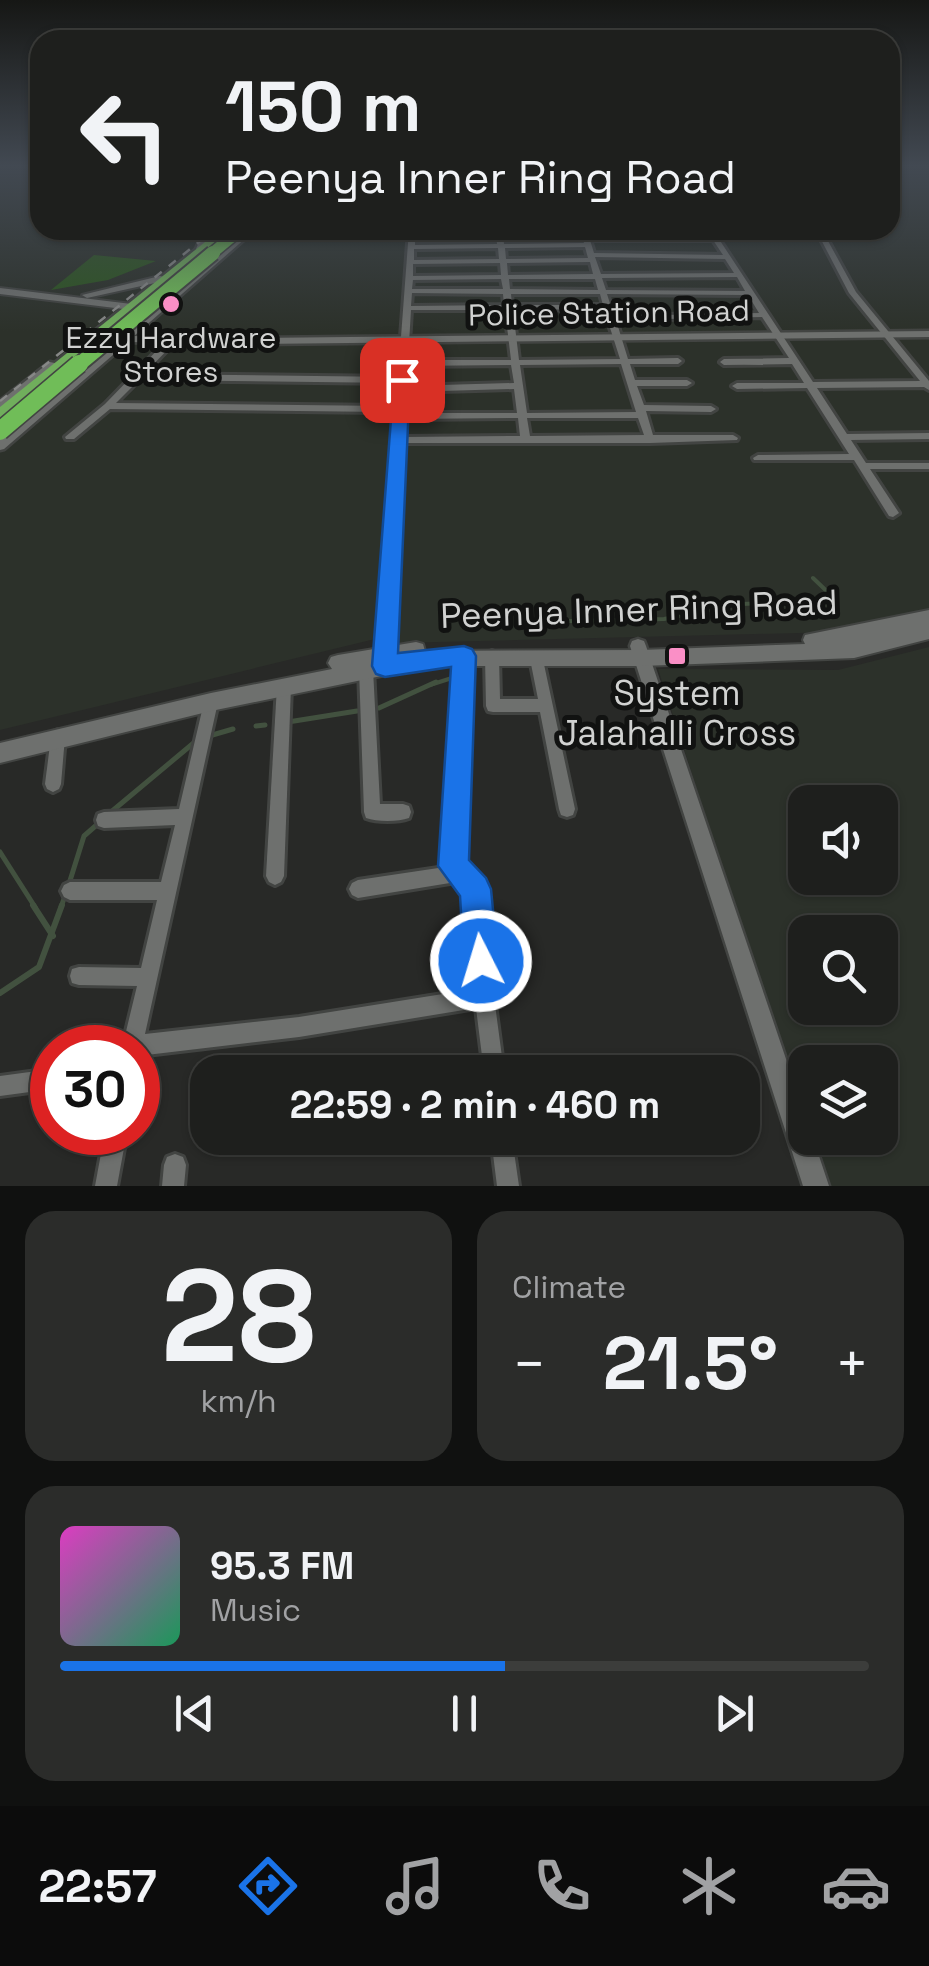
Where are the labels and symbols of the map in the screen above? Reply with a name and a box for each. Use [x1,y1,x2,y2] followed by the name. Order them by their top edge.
[468,291,750,334] street label: Police Station Road
[160,293,182,315] marker: Ezzy Hardware Stores
[66,318,276,391] place label: Ezzy Hardware Stores
[360,338,445,423] pin
[440,580,838,638] street label: Peenya Inner Ring Road
[666,645,688,667] marker: System Jalahalli Cross
[558,671,796,755] place label: System Jalahalli Cross
[429,909,533,1013] position arrow
[30,1025,160,1155] speed limit sign: 30

